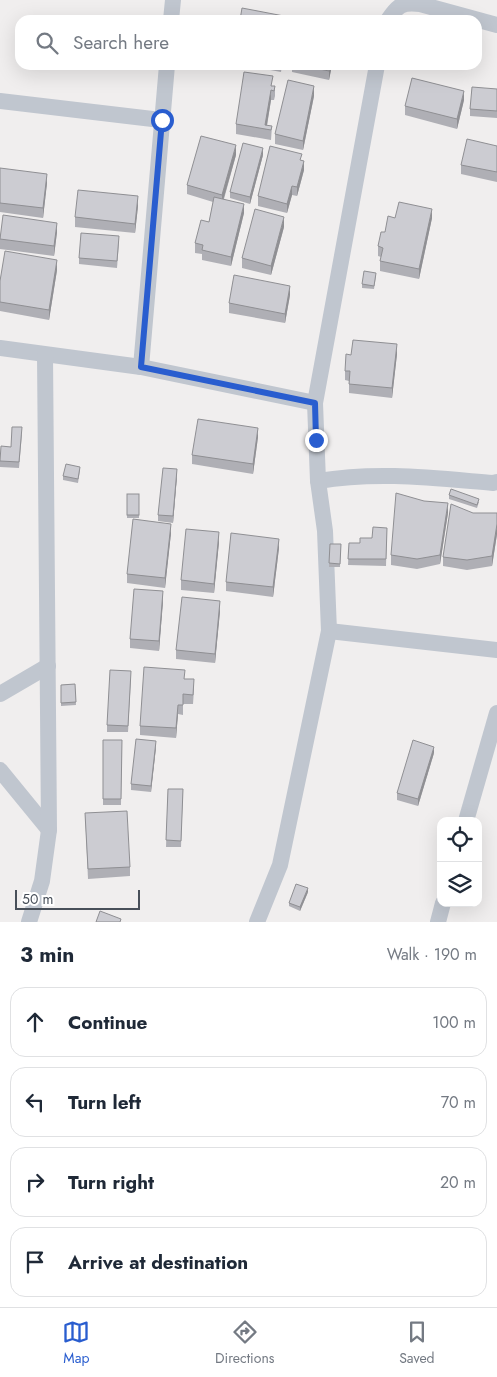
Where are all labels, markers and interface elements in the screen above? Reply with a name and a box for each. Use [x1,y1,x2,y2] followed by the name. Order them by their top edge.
[15,15,482,70] search box
[33,29,61,57] icon: search
[73,29,169,56] text: Search here
[151,109,174,132] route start
[305,429,328,452] route end
[437,817,482,907] map controls
[437,817,482,862] button: locate
[437,862,482,907] button: layers
[15,887,140,910] scale bar
[22,889,53,909] text: 50 m
[20,940,74,970] text: 3 min
[387,943,477,966] text: Walk · 190 m
[21,1008,49,1036] icon: ahead
[68,1009,147,1036] text: Continue
[432,1011,476,1034] text: 100 m
[21,1088,49,1116] icon: left
[68,1089,141,1116] text: Turn left
[441,1091,476,1114] text: 70 m
[21,1168,49,1196] icon: right
[68,1169,154,1196] text: Turn right
[440,1171,476,1194] text: 20 m
[21,1248,49,1276] icon: arrive
[68,1249,248,1276] text: Arrive at destination
[62,1318,90,1368] tab: Map
[215,1318,274,1368] tab: Directions
[399,1318,435,1368] tab: Saved

